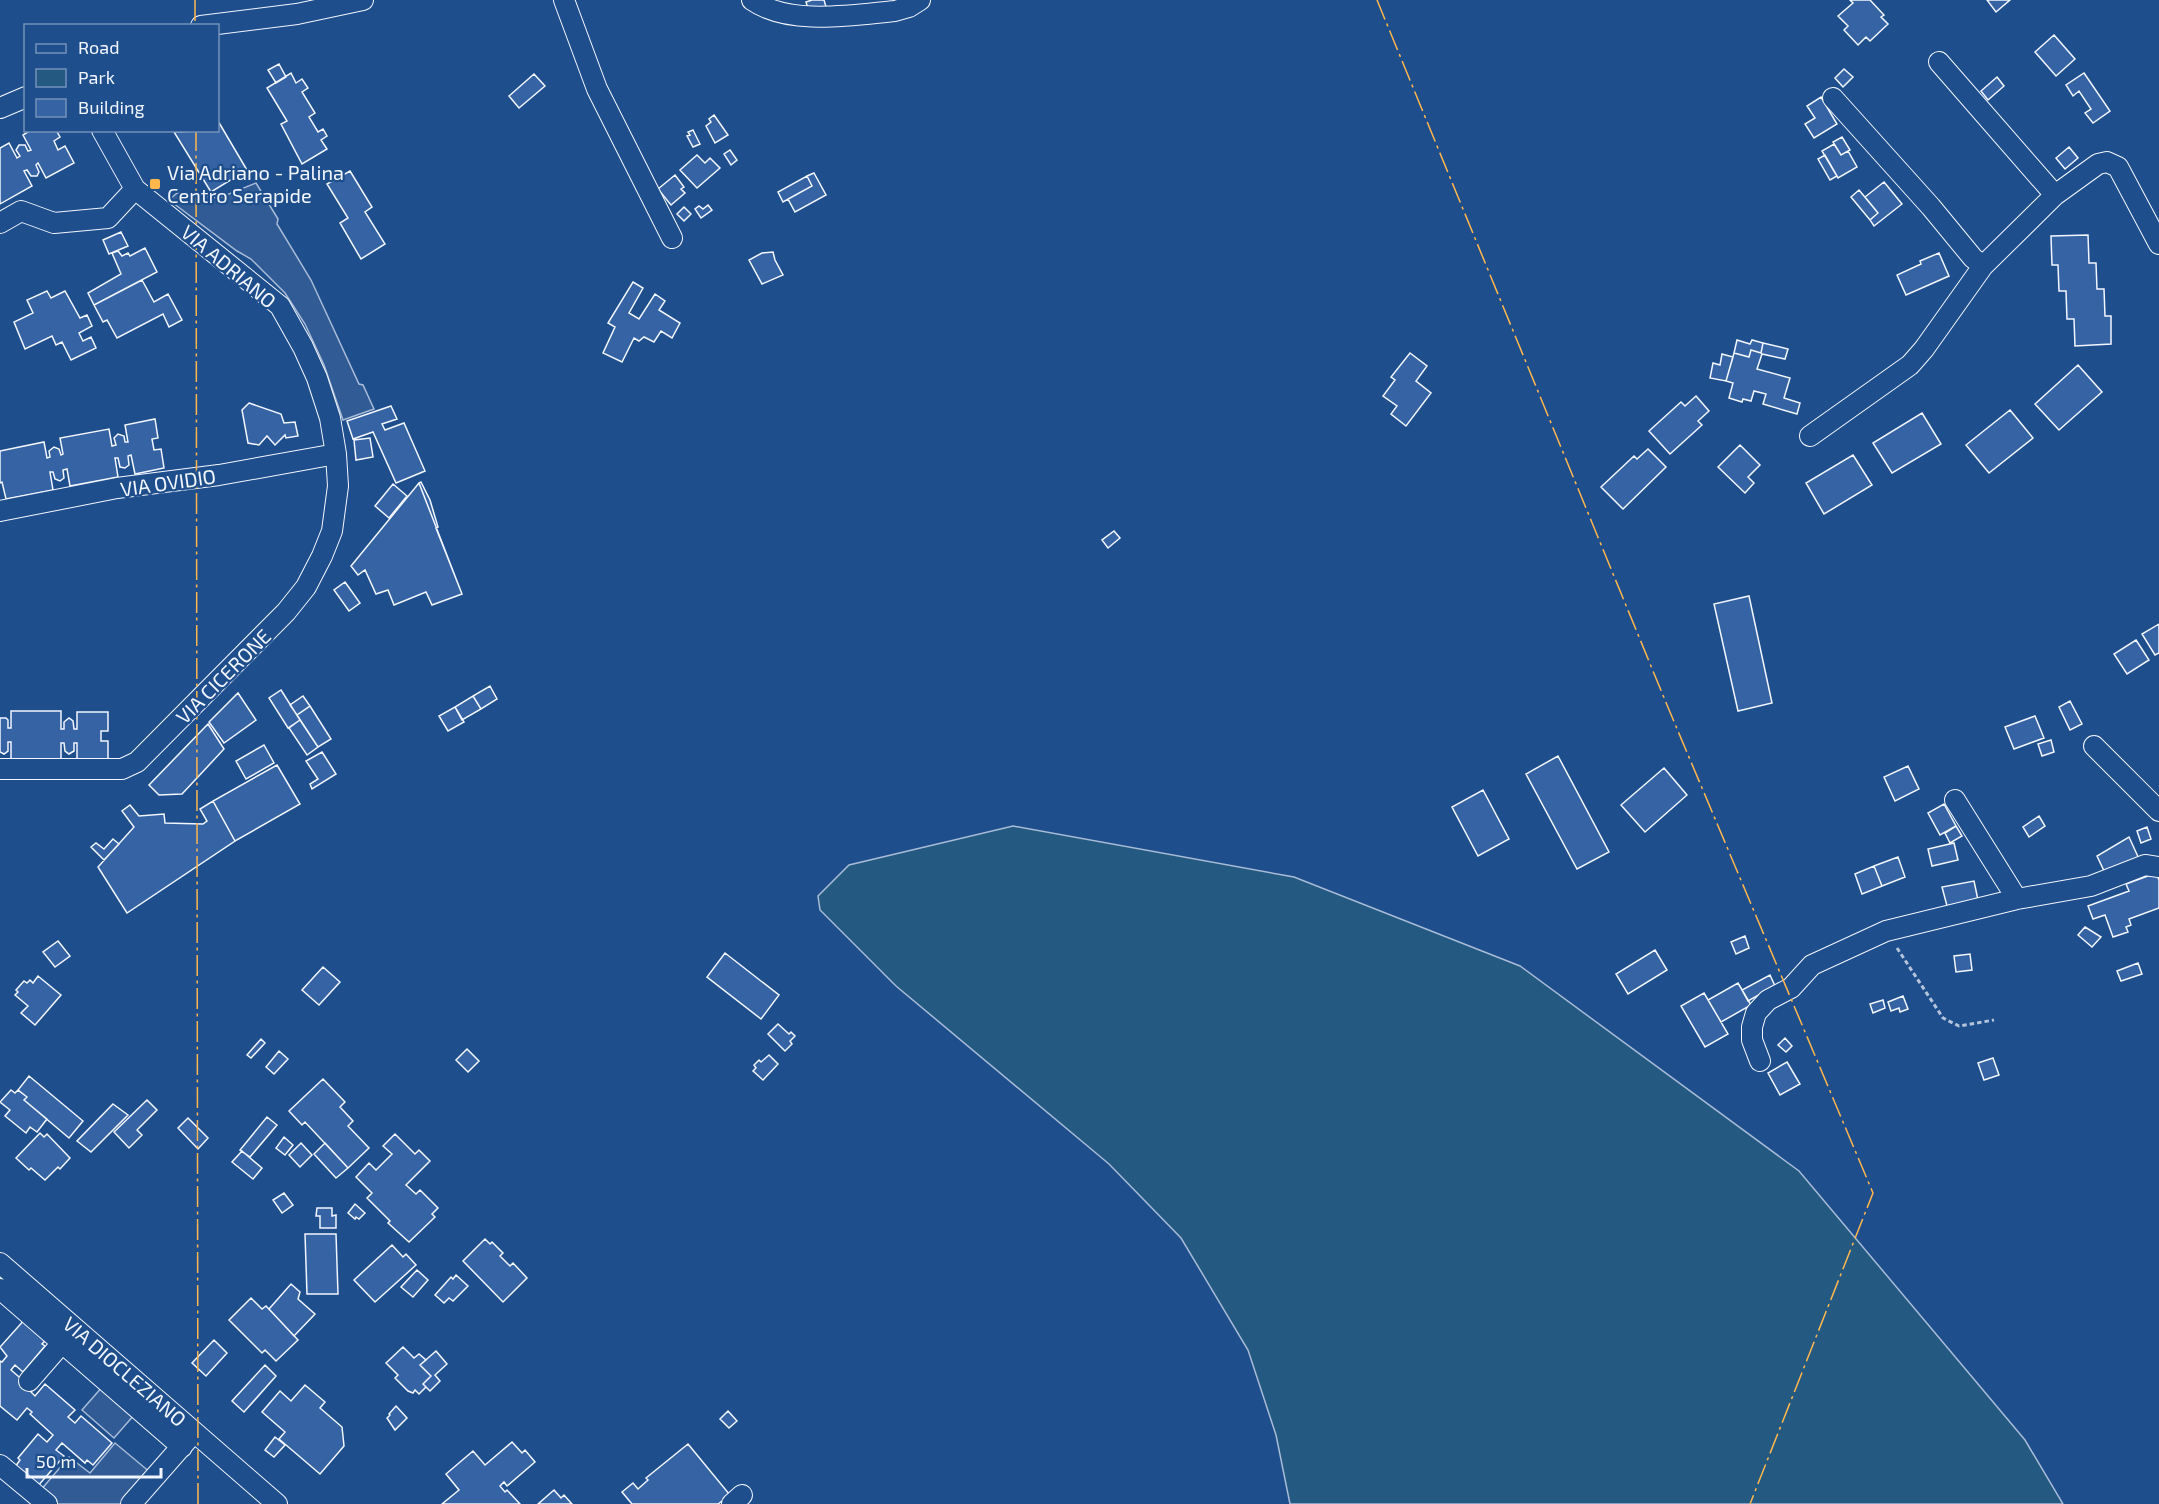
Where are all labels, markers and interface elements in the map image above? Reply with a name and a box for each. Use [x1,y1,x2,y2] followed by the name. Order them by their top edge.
[24,24,219,132] legend
[78,36,119,58] text: Road
[78,66,115,88] text: Park
[78,96,145,118] text: Building
[167,160,344,207] place label: Via Adriano - Palina Centro Serapide
[148,177,162,191] marker: Via Adriano - Palina Centro Serapide
[177,219,281,313] street label: VIA ADRIANO
[119,463,217,501] street label: VIA OVIDIO
[171,624,275,728] street label: VIA CICERONE
[59,1311,191,1431] street label: VIA DIOCLEZIANO
[27,1441,160,1479] scale bar
[36,1450,76,1472] text: 50 m

